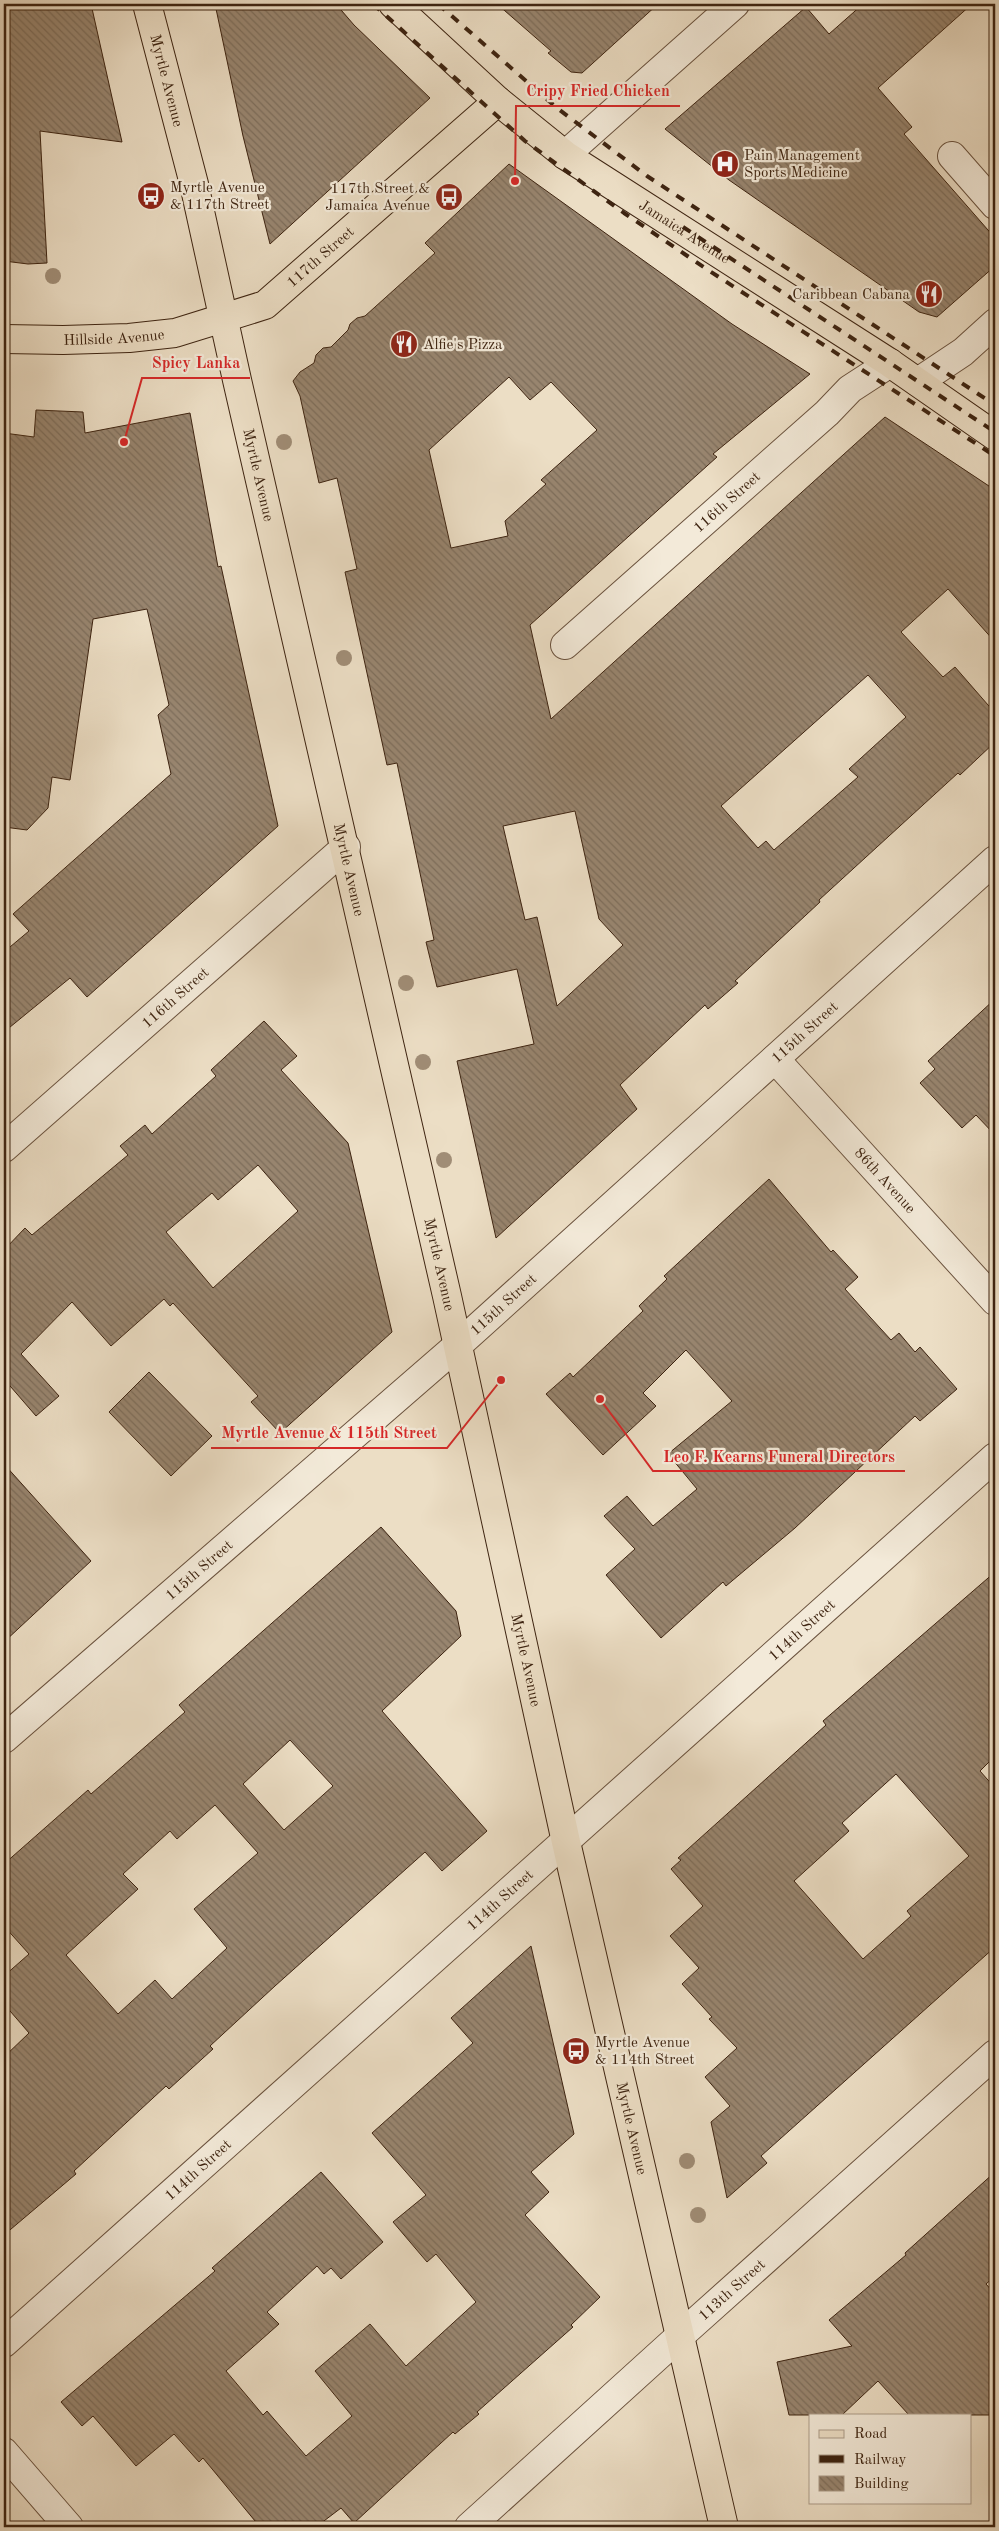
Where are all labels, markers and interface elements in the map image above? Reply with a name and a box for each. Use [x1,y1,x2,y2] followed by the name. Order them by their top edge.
[146,33,185,129] street label: Myrtle Avenue
[516,75,680,106] callout: Cripy Fried Chicken
[526,84,670,100] text: Cripy Fried Chicken
[710,149,740,179] hospital icon: Pain Management Sports Medicine
[744,149,860,181] place label: Pain Management Sports Medicine
[136,181,166,211] bus stop icon: Myrtle Avenue & 117th Street
[170,181,269,213] place label: Myrtle Avenue & 117th Street
[325,182,430,214] place label: 117th Street & Jamaica Avenue
[434,182,464,212] bus stop icon: 117th Street & Jamaica Avenue
[636,198,732,267] street label: Jamaica Avenue
[285,225,358,291] street label: 117th Street
[914,279,944,309] restaurant icon: Caribbean Cabana
[792,288,911,303] place label: Caribbean Cabana
[63,328,165,349] street label: Hillside Avenue
[389,329,419,359] restaurant icon: Alfie's Pizza
[423,338,503,353] place label: Alfie's Pizza
[142,347,250,378] callout: Spicy Lanka
[152,356,240,372] text: Spicy Lanka
[239,427,275,523] street label: Myrtle Avenue
[691,470,764,536] street label: 116th Street
[330,822,366,918] street label: Myrtle Avenue
[140,965,212,1032] street label: 116th Street
[769,1000,842,1067] street label: 115th Street
[851,1146,918,1217] street label: 86th Avenue
[420,1217,456,1313] street label: Myrtle Avenue
[468,1272,540,1339] street label: 115th Street
[211,1417,447,1448] callout: Myrtle Avenue & 115th Street
[221,1426,437,1442] text: Myrtle Avenue & 115th Street
[653,1440,905,1471] callout: Leo F. Kearns Funeral Directors
[663,1450,895,1466] text: Leo F. Kearns Funeral Directors
[163,1538,236,1604] street label: 115th Street
[767,1598,839,1664] street label: 114th Street
[507,1612,542,1708] street label: Myrtle Avenue
[465,1867,537,1934] street label: 114th Street
[561,2036,591,2066] bus stop icon: Myrtle Avenue & 114th Street
[595,2036,694,2068] place label: Myrtle Avenue & 114th Street
[613,2081,649,2177] street label: Myrtle Avenue
[163,2137,235,2204] street label: 114th Street
[697,2257,769,2324] street label: 113th Street
[809,2414,972,2504] legend
[854,2427,888,2442] text: Road
[854,2453,907,2468] text: Railway
[854,2477,909,2492] text: Building

